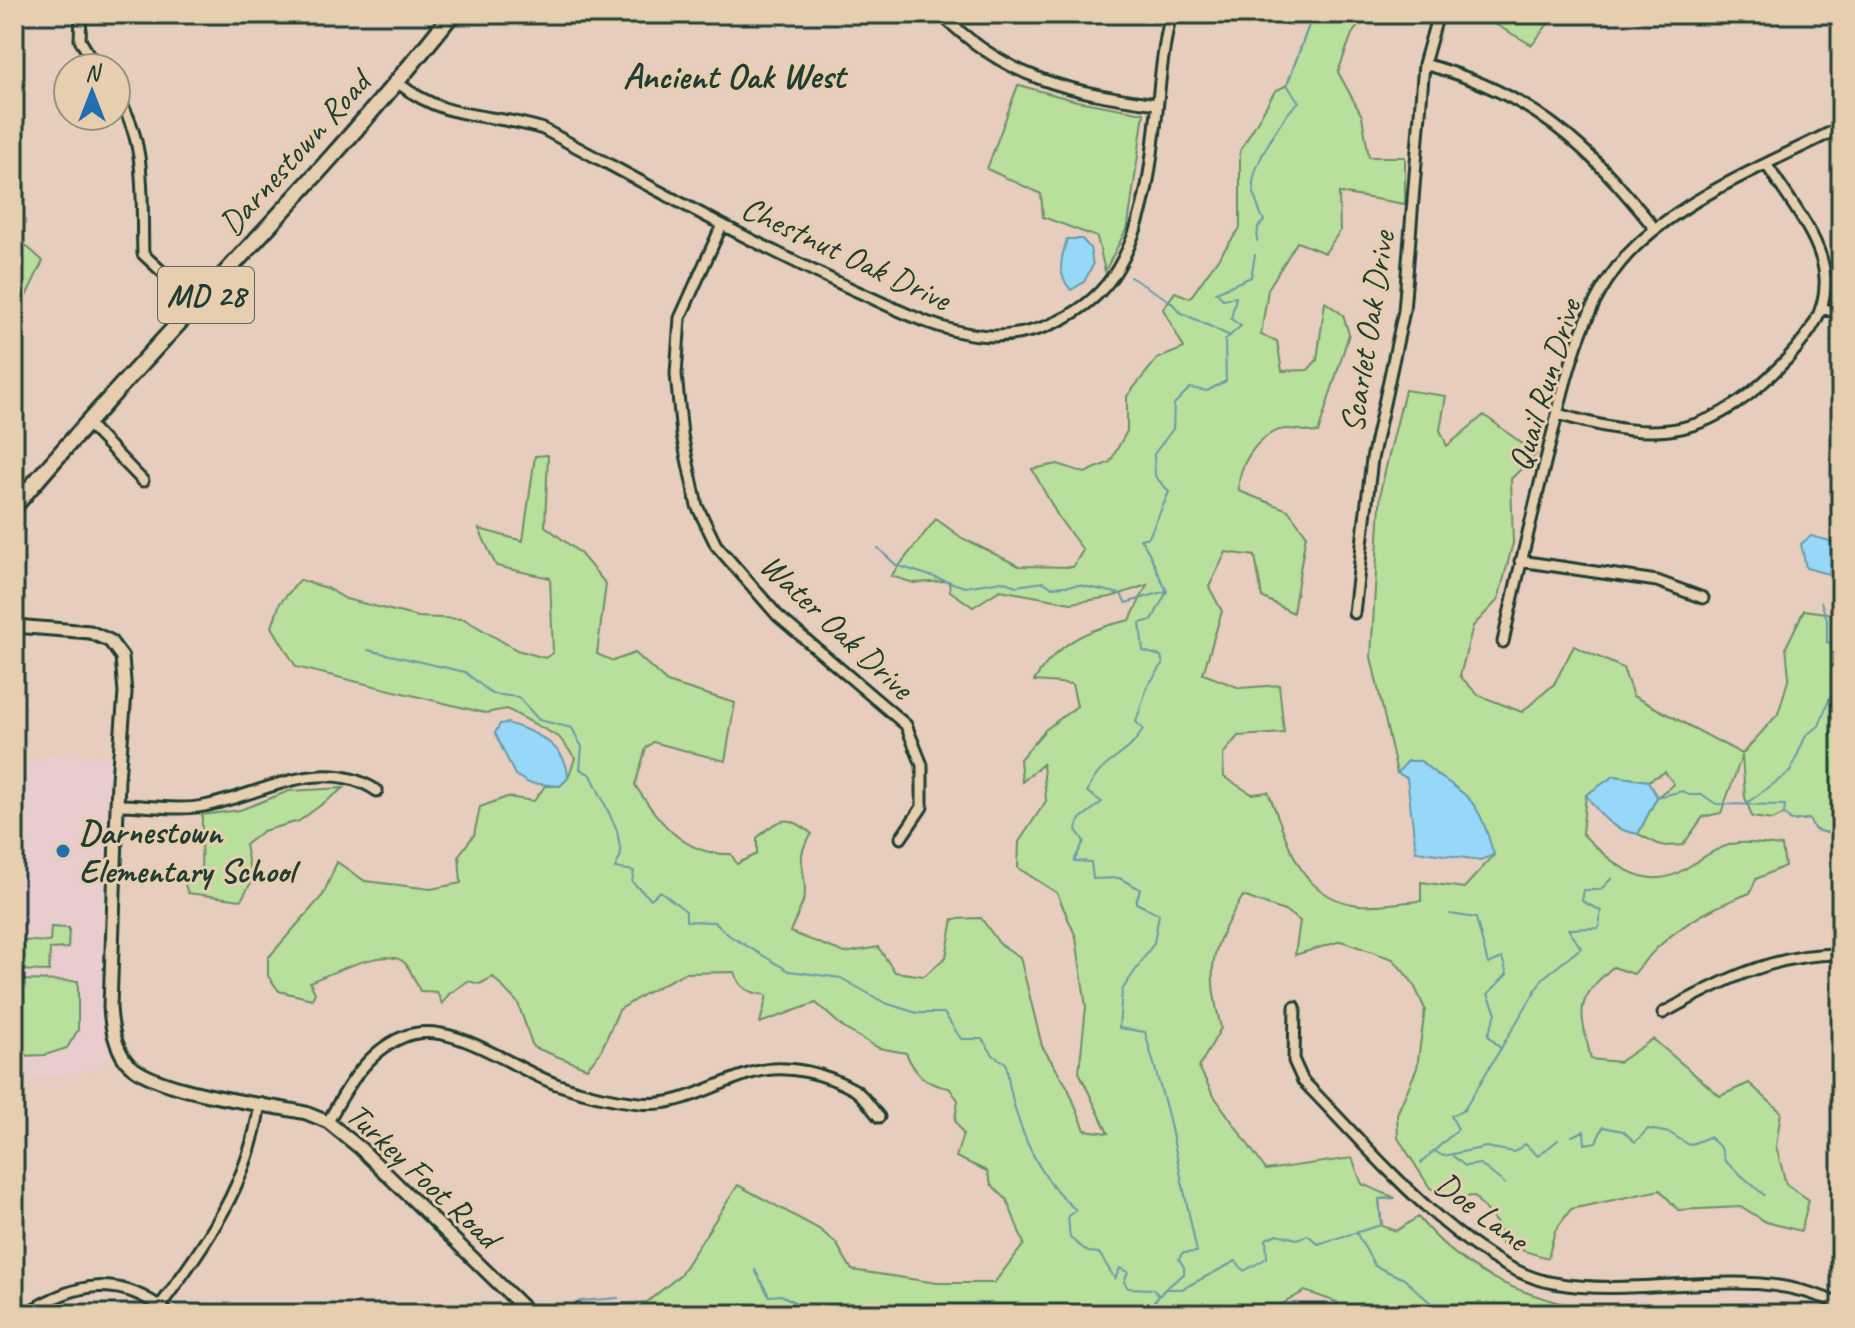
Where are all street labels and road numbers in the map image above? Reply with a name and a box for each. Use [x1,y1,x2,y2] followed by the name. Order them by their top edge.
[209,59,382,244] street label: Darnestown Road
[735,186,959,321] street label: Chestnut Oak Drive
[1330,226,1404,436] street label: Scarlet Oak Drive
[158,267,254,323] road number: MD 28
[1498,292,1591,476] street label: Quail Run Drive
[751,544,924,709] street label: Water Oak Drive
[337,1093,513,1261] street label: Turkey Foot Road
[1427,1162,1540,1262] street label: Doe Lane

